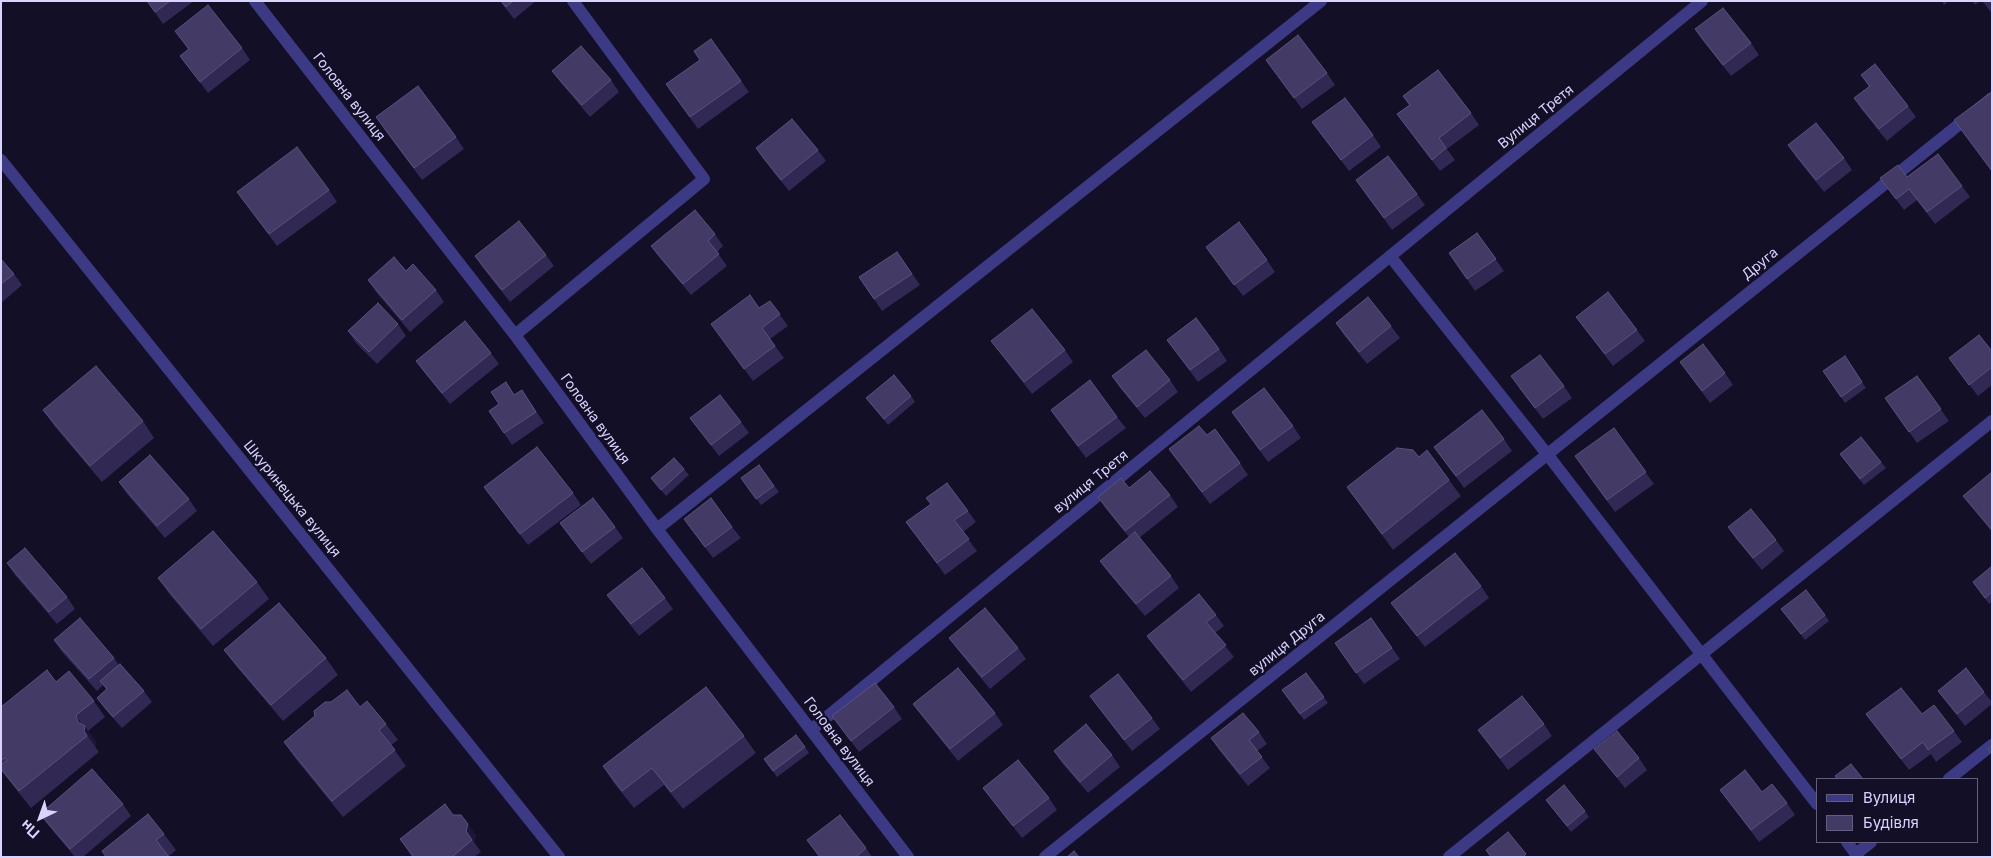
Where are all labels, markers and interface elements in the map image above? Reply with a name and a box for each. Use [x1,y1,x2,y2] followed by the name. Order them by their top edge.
[309,50,389,144] street label: Головна вулиця
[1495,82,1577,152] street label: Вулиця Третя
[1739,244,1781,284] street label: Друга
[557,371,633,467] street label: Головна вулиця
[240,437,344,561] street label: Шкуринецька вулиця
[1050,447,1132,517] street label: вулиця Третя
[1246,608,1328,680] street label: вулиця Друга
[800,694,878,790] street label: Головна вулиця
[1816,778,1978,843] legend
[1863,788,1915,807] text: Вулиця
[15,793,65,843] north arrow
[1863,813,1919,832] text: Будівля
[17,817,42,842] text: Пн

